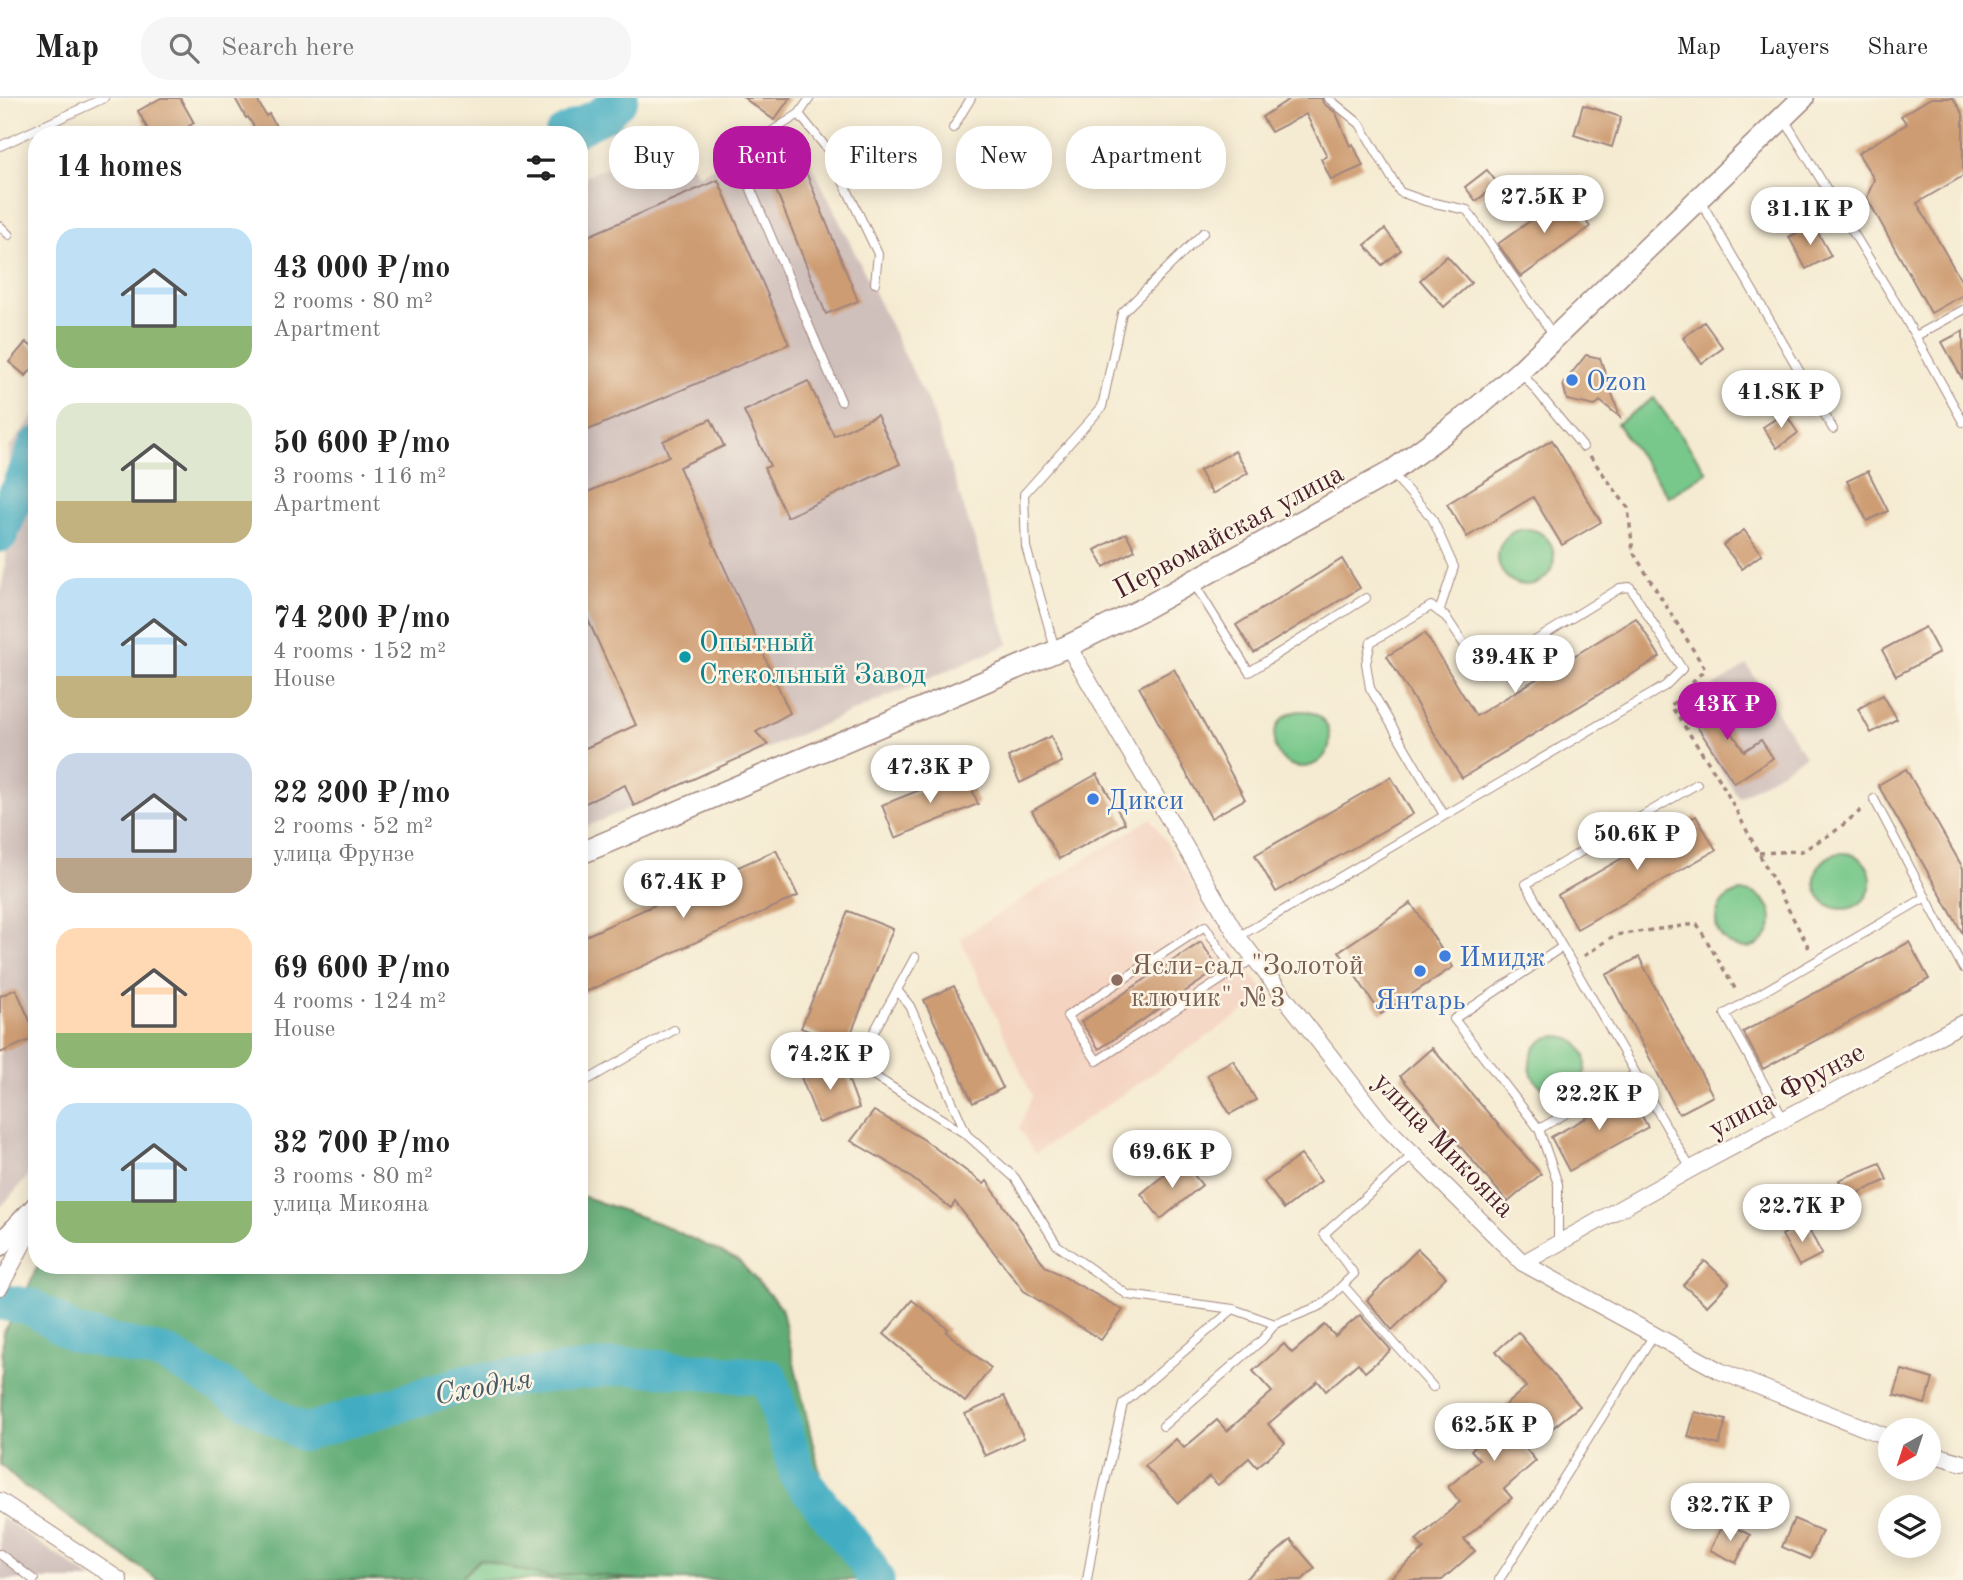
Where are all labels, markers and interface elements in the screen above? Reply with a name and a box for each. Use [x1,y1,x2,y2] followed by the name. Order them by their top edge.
[141,17,631,80] search box
[165,29,203,67] icon: search
[35,32,99,65] text: Map
[221,35,354,61] text: Search here
[1677,36,1721,60] text: Map
[1759,36,1829,60] text: Layers
[1867,36,1928,60] text: Share
[609,126,699,189] chip: Buy
[713,126,811,189] chip: Rent
[825,126,942,189] chip: Filters
[956,126,1052,189] chip: New
[1066,126,1226,189] chip: Apartment
[522,149,560,187] icon: filters
[56,153,182,183] text: 14 homes
[1479,176,1609,235] pin: 27.5K ₽
[1501,186,1587,209] text: 27.5K ₽
[1745,188,1875,247] pin: 31.1K ₽
[1767,198,1853,221] text: 31.1K ₽
[273,254,450,284] text: 43 000 ₽/mo
[112,256,196,340] icon: home
[273,290,433,313] text: 2 rooms · 80 m²
[273,318,381,341] text: Apartment
[1586,369,1647,397] place label: Ozon
[1716,370,1846,430] pin: 41.8K ₽
[1564,372,1580,388] marker: Ozon
[1738,381,1824,404] text: 41.8K ₽
[273,429,450,459] text: 50 600 ₽/mo
[112,431,196,515] icon: home
[1110,460,1349,605] street label: Первомайская улица
[273,465,446,488] text: 3 rooms · 116 m²
[273,493,381,516] text: Apartment
[273,604,450,634] text: 74 200 ₽/mo
[112,606,196,690] icon: home
[699,630,926,690] place label: Опытный Стекольный Завод
[1450,636,1580,695] pin: 39.4K ₽
[273,640,446,663] text: 4 rooms · 152 m²
[1472,646,1558,669] text: 39.4K ₽
[677,649,693,665] marker: Опытный Стекольный Завод
[273,668,335,691] text: House
[1678,682,1776,742] pin: 43K ₽
[1694,693,1760,716] text: 43K ₽
[865,746,995,805] pin: 47.3K ₽
[887,756,973,779] text: 47.3K ₽
[273,779,450,809] text: 22 200 ₽/mo
[112,781,196,865] icon: home
[1107,788,1184,816] place label: Дикси
[1085,791,1101,807] marker: Дикси
[1572,812,1702,872] pin: 50.6K ₽
[273,815,433,838] text: 2 rooms · 52 m²
[1594,823,1680,846] text: 50.6K ₽
[273,843,414,866] text: улица Фрунзе
[618,860,748,920] pin: 67.4K ₽
[640,871,726,894] text: 67.4K ₽
[1459,945,1546,973] place label: Имидж
[1437,948,1453,964] marker: Имидж
[1131,953,1364,1013] place label: Ясли-сад "Золотой ключик" №3
[273,954,450,984] text: 69 600 ₽/mo
[112,956,196,1040] icon: home
[1412,963,1428,979] marker: Янтарь
[1109,972,1125,988] marker: Ясли-сад "Золотой ключик" №3
[1375,988,1465,1016] place label: Янтарь
[273,990,446,1013] text: 4 rooms · 124 m²
[273,1018,335,1041] text: House
[765,1032,895,1092] pin: 74.2K ₽
[1705,1039,1870,1144] street label: улица Фрунзе
[787,1043,873,1066] text: 74.2K ₽
[1367,1068,1519,1224] street label: улица Микояна
[1534,1072,1664,1132] pin: 22.2K ₽
[1556,1083,1642,1106] text: 22.2K ₽
[273,1129,450,1159] text: 32 700 ₽/mo
[1107,1130,1237,1190] pin: 69.6K ₽
[112,1131,196,1215] icon: home
[1129,1141,1215,1164] text: 69.6K ₽
[273,1165,433,1188] text: 3 rooms · 80 m²
[1737,1184,1867,1244] pin: 22.7K ₽
[273,1193,429,1216] text: улица Микояна
[1759,1195,1845,1218] text: 22.7K ₽
[432,1365,535,1411] water label: Сходня
[1429,1404,1559,1463] pin: 62.5K ₽
[1451,1414,1537,1437] text: 62.5K ₽
[1878,1418,1941,1480] north arrow
[1878,1418,1941,1558] map controls
[1665,1484,1795,1543] pin: 32.7K ₽
[1687,1494,1773,1517] text: 32.7K ₽
[1878,1495,1941,1558] button: layers

